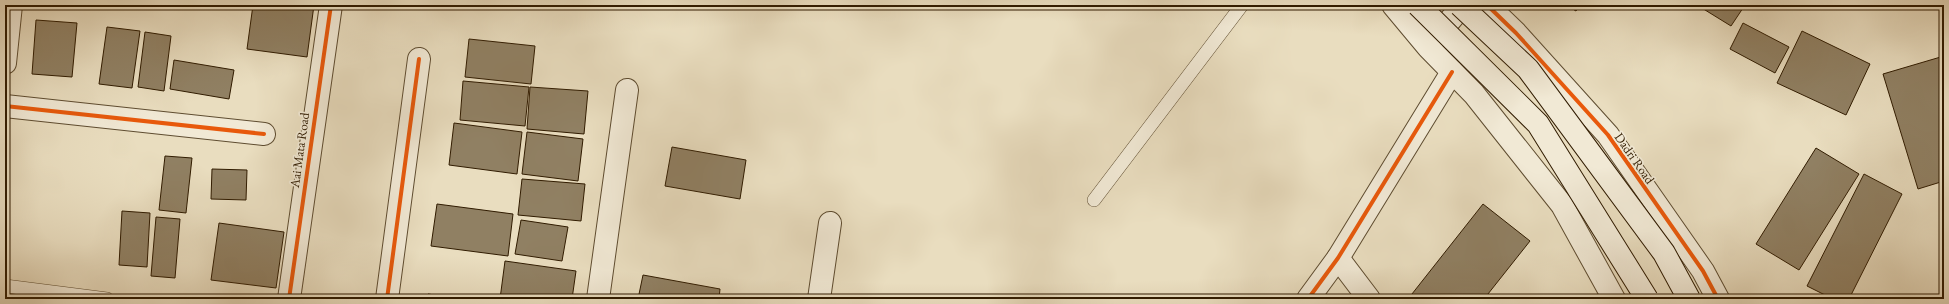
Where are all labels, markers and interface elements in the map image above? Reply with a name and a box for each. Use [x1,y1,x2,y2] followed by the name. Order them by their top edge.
[286,111,313,190] street label: Aai Mata Road
[1611,129,1659,188] street label: Dadri Road

